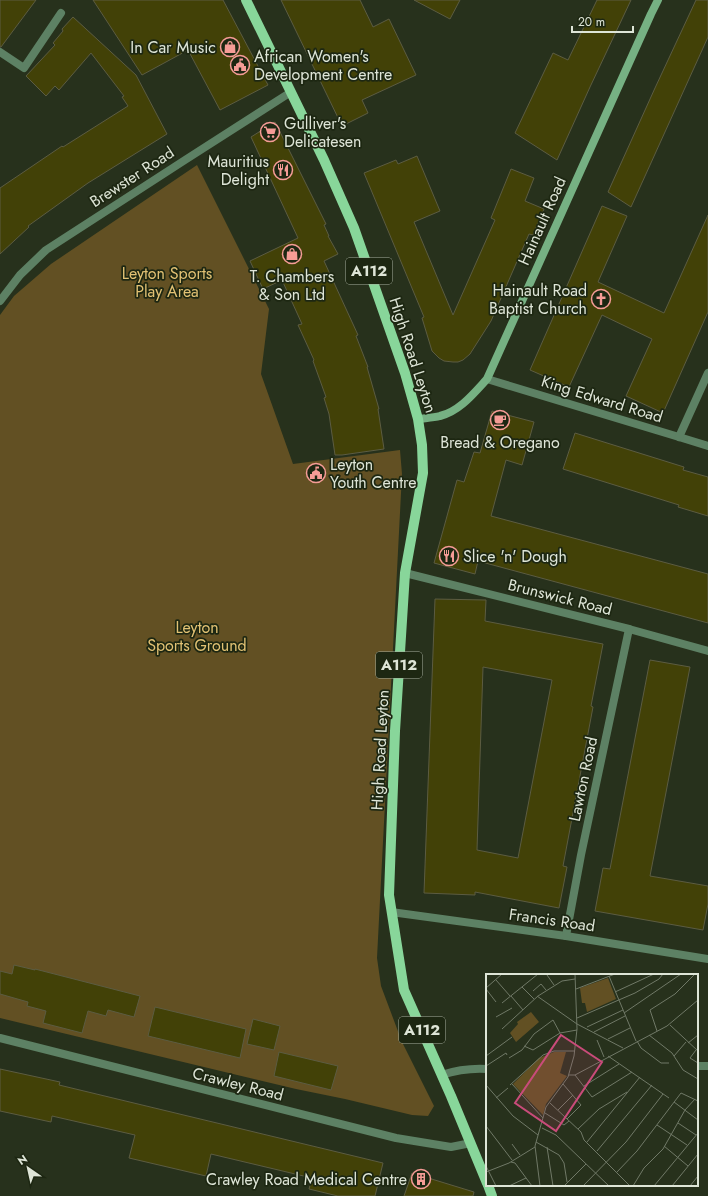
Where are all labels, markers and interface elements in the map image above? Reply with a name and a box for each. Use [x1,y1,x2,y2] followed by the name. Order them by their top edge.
[572,8,633,34] scale bar
[578,13,605,31] text: 20 m
[130,36,216,59] place label: In Car Music
[219,36,241,58] shop icon: In Car Music
[254,45,392,86] place label: African Women's Development Centre
[229,54,251,76] public building icon: African Women's Development Centre
[284,112,361,153] place label: Gulliver's Delicatesen
[259,121,281,143] supermarket icon: Gulliver's Delicatesen
[85,141,179,213] street label: Brewster Road
[207,150,269,191] place label: Mauritius Delight
[272,159,294,181] restaurant icon: Mauritius Delight
[512,173,572,269] street label: Hainault Road
[281,243,303,265] shop icon: T. Chambers & Son Ltd
[346,258,392,284] road number: A112
[122,262,212,303] park label: Leyton Sports Play Area
[250,265,334,306] place label: T. Chambers & Son Ltd
[489,279,587,320] place label: Hainault Road Baptist Church
[590,288,612,310] church icon: Hainault Road Baptist Church
[383,294,443,416] street label: High Road Leyton
[538,370,666,428] street label: King Edward Road
[489,409,511,431] cafe icon: Bread & Oregano
[440,431,560,454] place label: Bread & Oregano
[330,453,416,494] place label: Leyton Youth Centre
[305,462,327,484] public building icon: Leyton Youth Centre
[438,545,460,567] restaurant icon: Slice 'n' Dough
[463,545,567,568] place label: Slice 'n' Dough
[505,573,615,621] street label: Brunswick Road
[147,616,247,657] park label: Leyton Sports Ground
[376,652,422,678] road number: A112
[365,689,395,811] street label: High Road Leyton
[563,735,603,823] street label: Lawton Road
[507,903,597,937] street label: Francis Road
[486,974,698,1186] inset map
[399,1017,445,1043] road number: A112
[190,1062,286,1106] street label: Crawley Road
[8,1148,48,1188] north arrow
[14,1151,31,1169] text: N
[206,1168,407,1191] place label: Crawley Road Medical Centre
[410,1168,432,1190] building icon: Crawley Road Medical Centre

